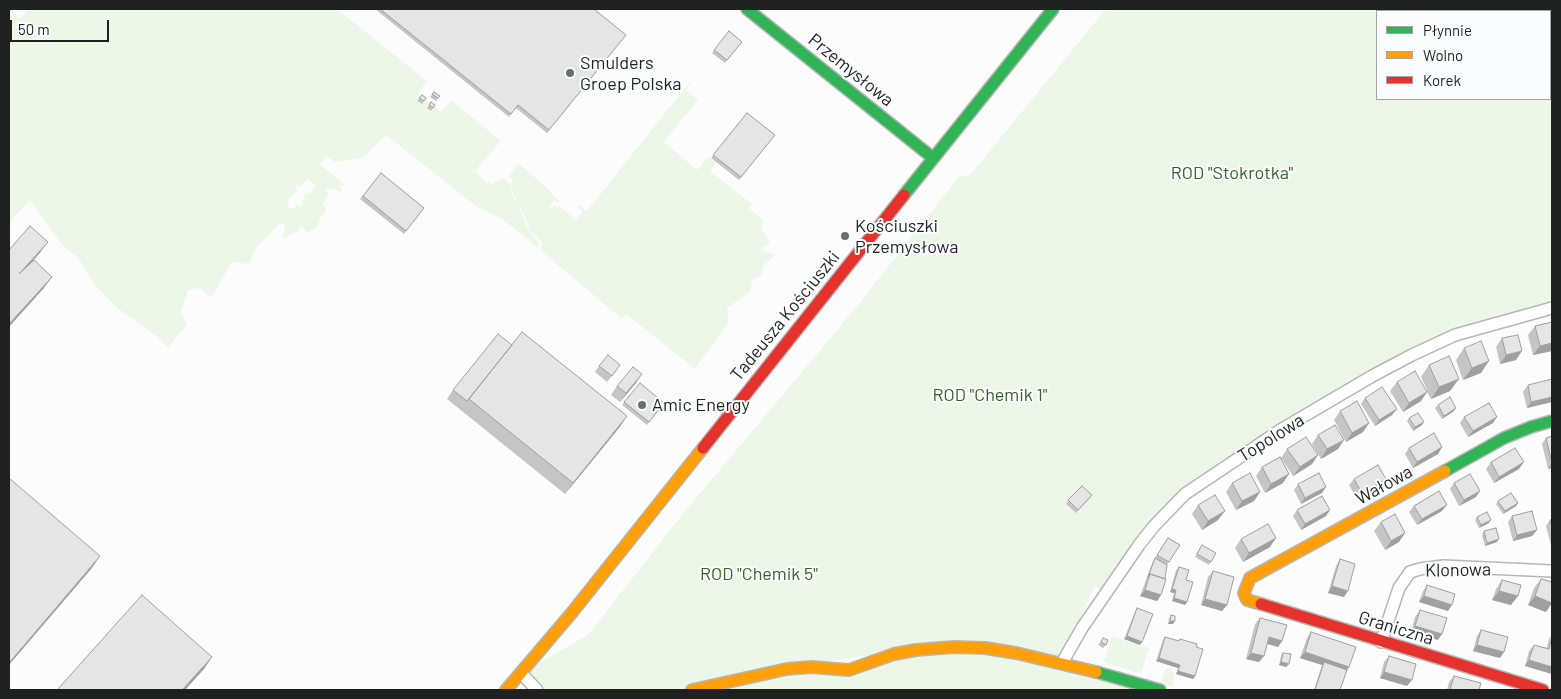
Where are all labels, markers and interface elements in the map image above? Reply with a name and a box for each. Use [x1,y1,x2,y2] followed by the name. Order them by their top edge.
[12,10,111,42] scale bar
[1376,10,1551,100] legend
[18,20,50,38] text: 50 m
[1423,21,1472,39] text: Płynnie
[804,29,898,111] street label: Przemysłowa
[1423,46,1463,64] text: Wolno
[580,52,681,94] place label: Smulders Groep Polska
[564,67,576,79] marker: Smulders Groep Polska
[1423,71,1461,89] text: Korek
[1171,162,1293,184] park label: ROD "Stokrotka"
[855,215,959,258] place label: Kościuszki Przemysłowa
[839,230,851,242] marker: Kościuszki Przemysłowa
[726,247,844,385] street label: Tadeusza Kościuszki
[933,384,1047,406] park label: ROD "Chemik 1"
[652,394,750,416] place label: Amic Energy
[636,399,648,411] marker: Amic Energy
[1234,409,1308,467] street label: Topolowa
[1352,461,1416,509] street label: Wałowa
[1425,559,1491,581] street label: Klonowa
[700,563,818,585] park label: ROD "Chemik 5"
[1356,606,1436,650] street label: Graniczna

